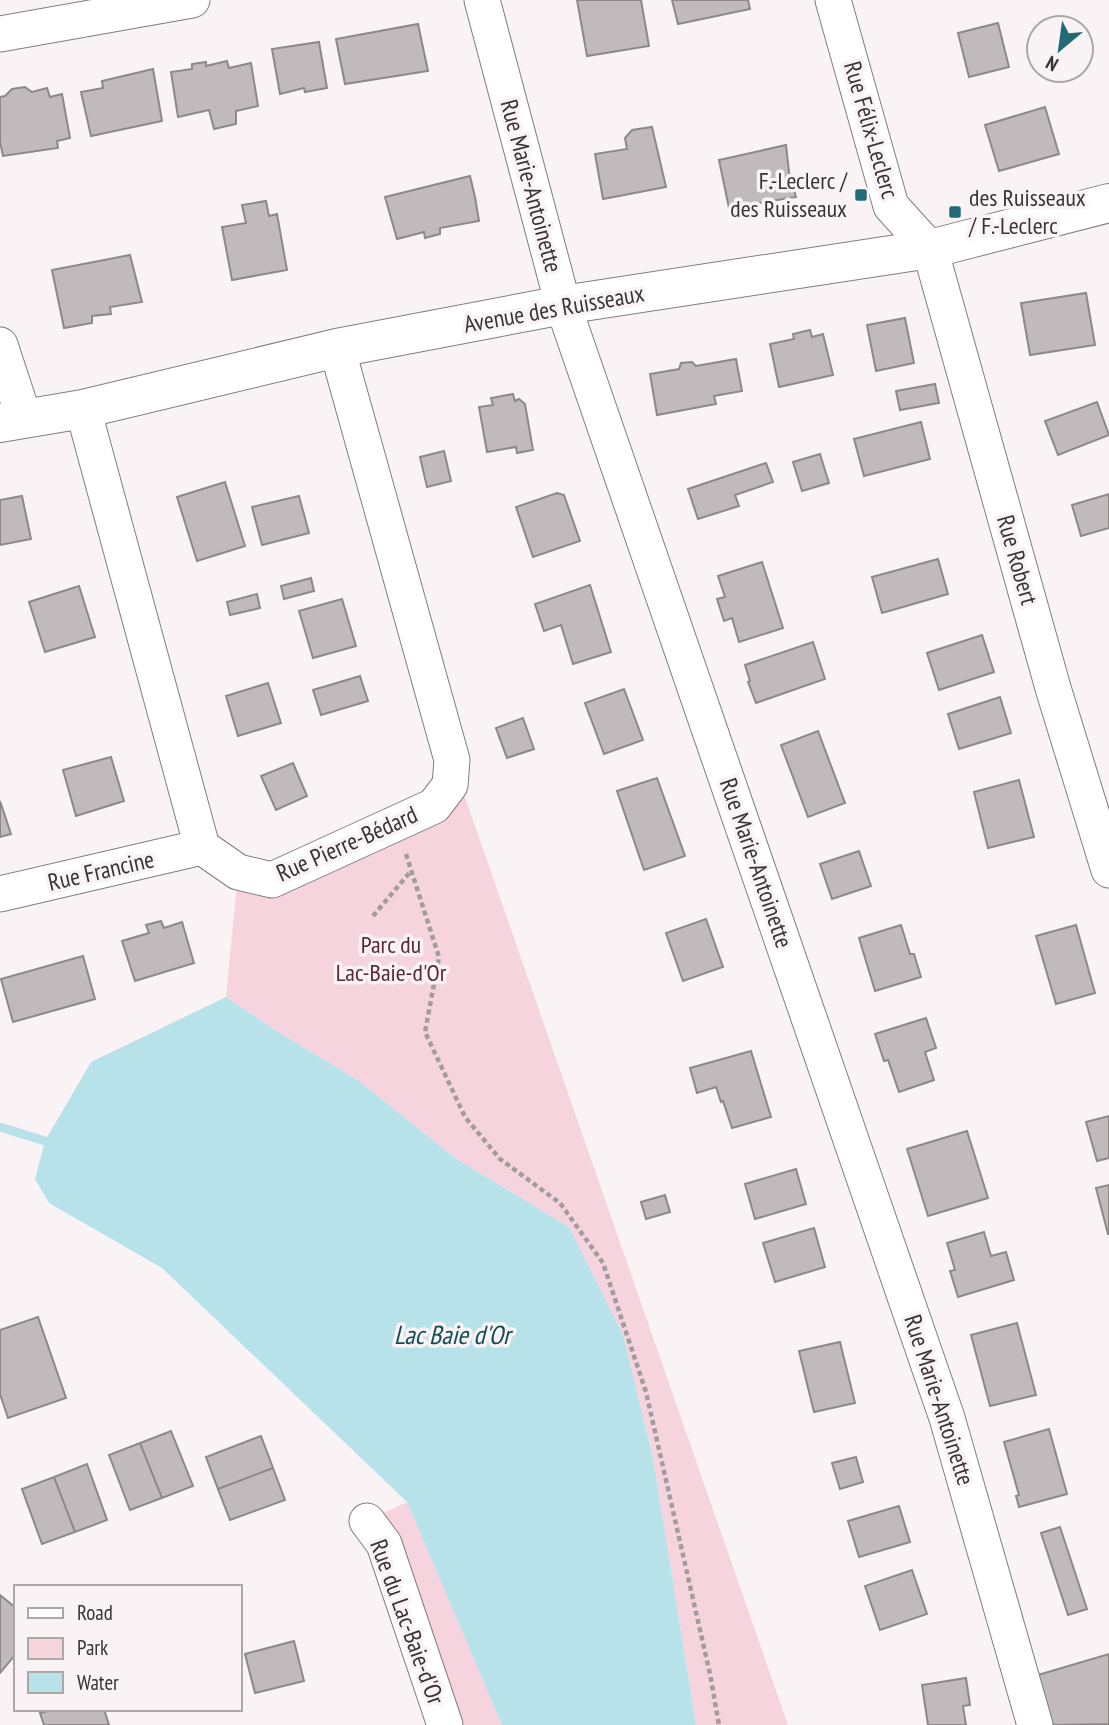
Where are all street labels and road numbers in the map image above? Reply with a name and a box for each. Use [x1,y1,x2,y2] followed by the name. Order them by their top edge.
[837,58,906,203] street label: Rue Félix-Leclerc
[494,96,569,276] street label: Rue Marie-Antoinette
[461,277,647,340] street label: Avenue des Ruisseaux
[990,511,1045,609] street label: Rue Robert
[713,774,800,952] street label: Rue Marie-Antoinette
[271,799,422,888] street label: Rue Pierre-Bédard
[45,843,157,898] street label: Rue Francine
[897,1311,982,1489] street label: Rue Marie-Antoinette
[363,1535,452,1709] street label: Rue du Lac-Baie-d'Or

